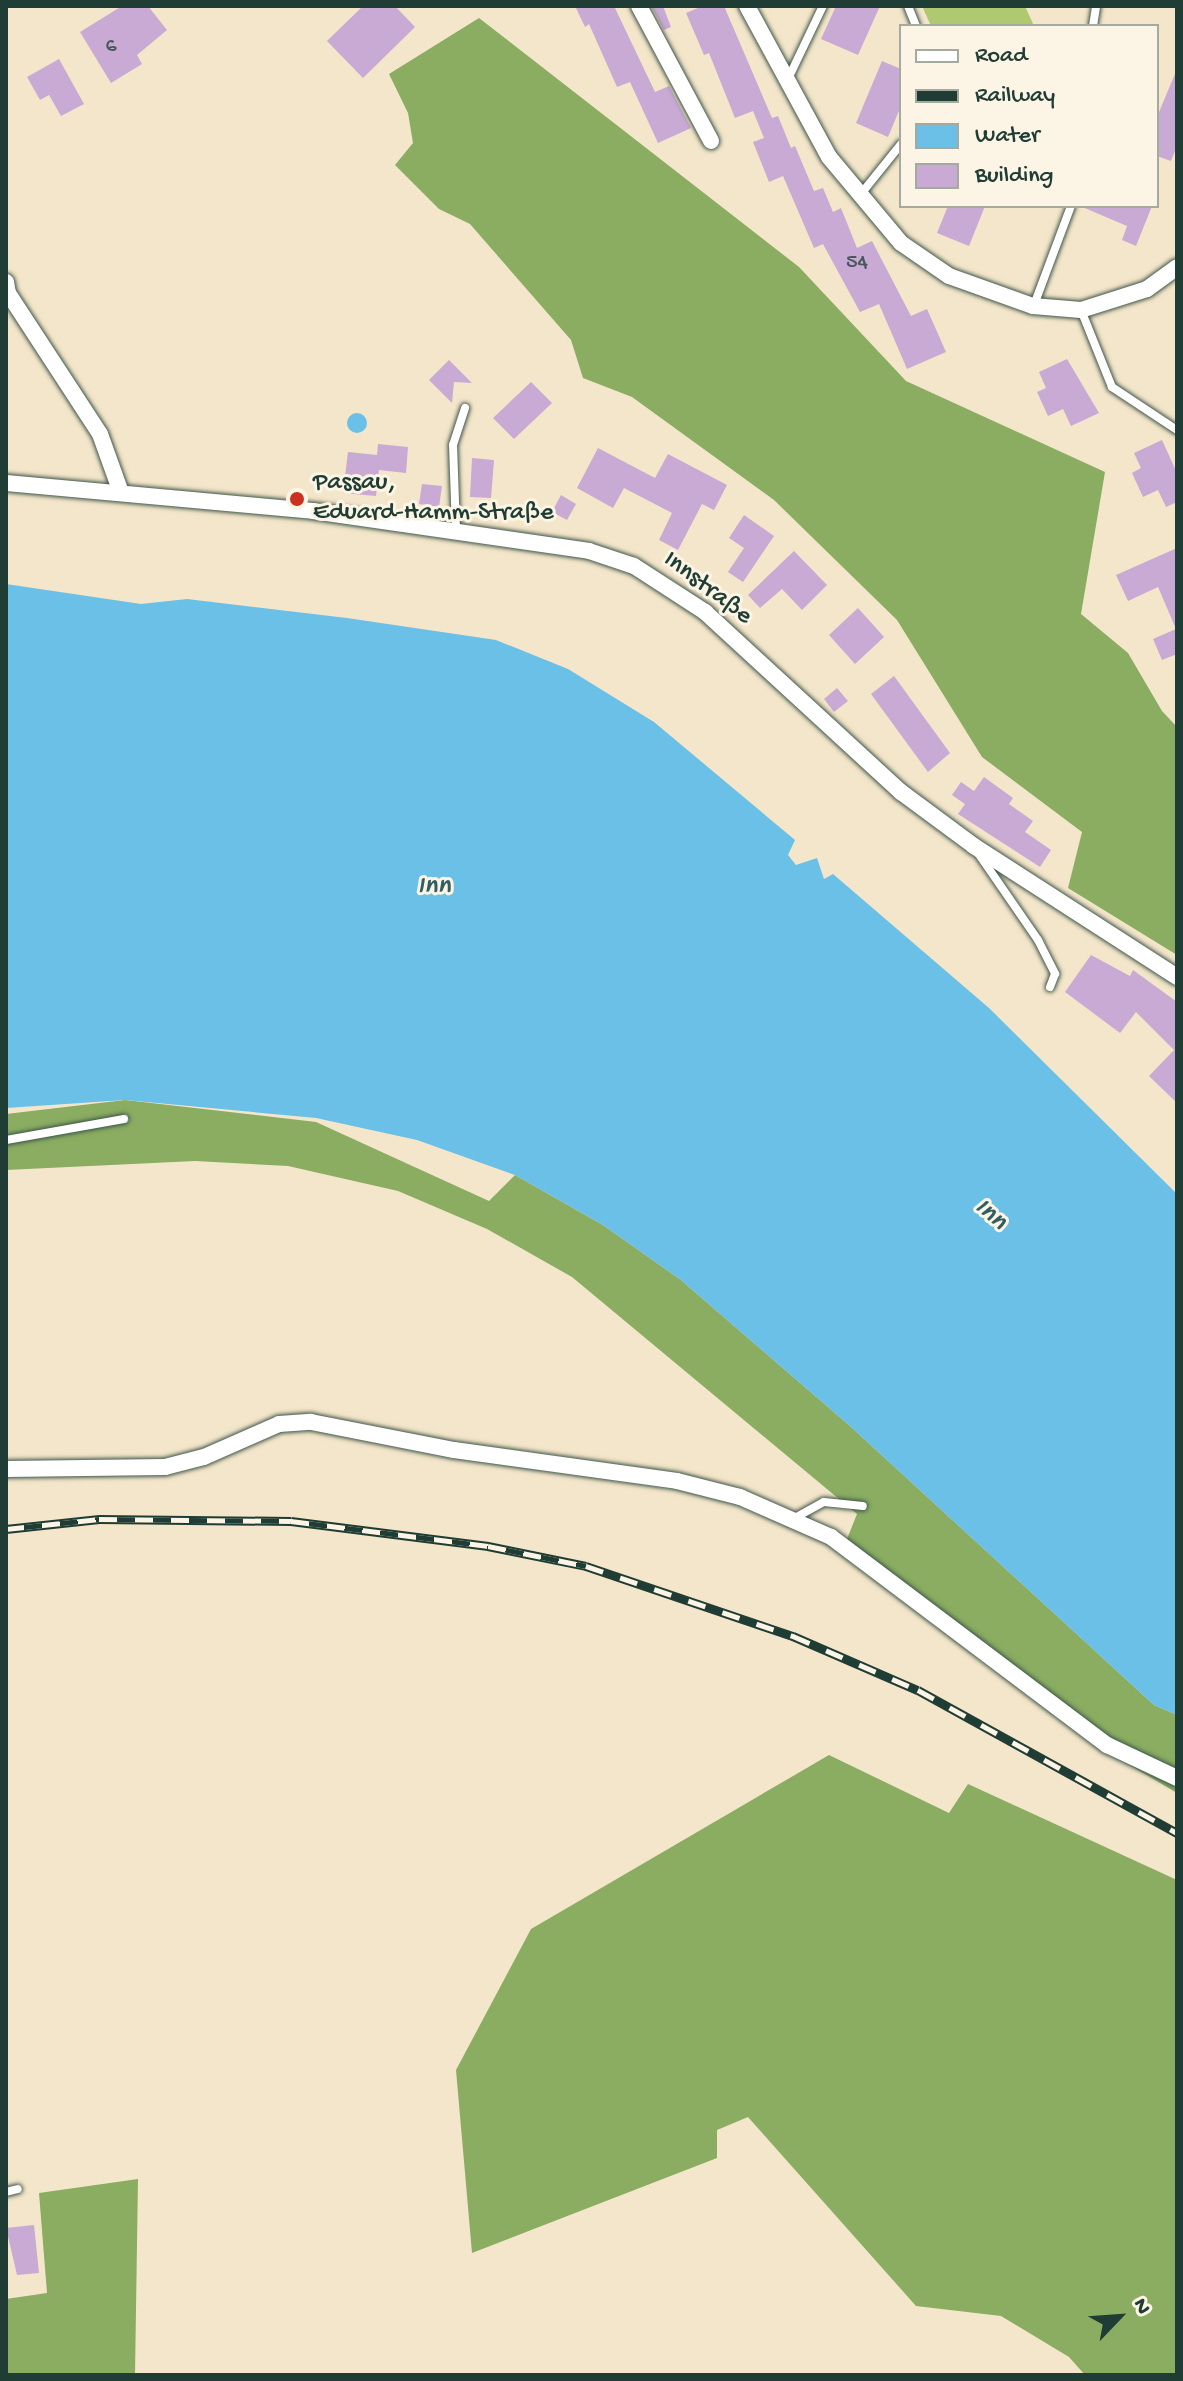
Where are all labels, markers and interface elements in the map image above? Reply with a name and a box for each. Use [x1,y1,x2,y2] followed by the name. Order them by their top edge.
[899,24,1159,208] legend
[105,35,117,61] house number: 6
[975,42,1027,71] text: Road
[975,82,1055,111] text: Railway
[975,122,1039,151] text: Water
[975,162,1053,191] text: Building
[846,251,868,277] house number: 54
[313,468,554,530] place label: Passau, Eduard-Hamm-Straße
[288,490,306,508] marker: Passau, Eduard-Hamm-Straße
[656,545,758,633] street label: Innstraße
[417,870,451,904] water label: Inn
[966,1191,1014,1239] water label: Inn
[1079,2277,1159,2357] north arrow
[1126,2295,1156,2319] text: N

